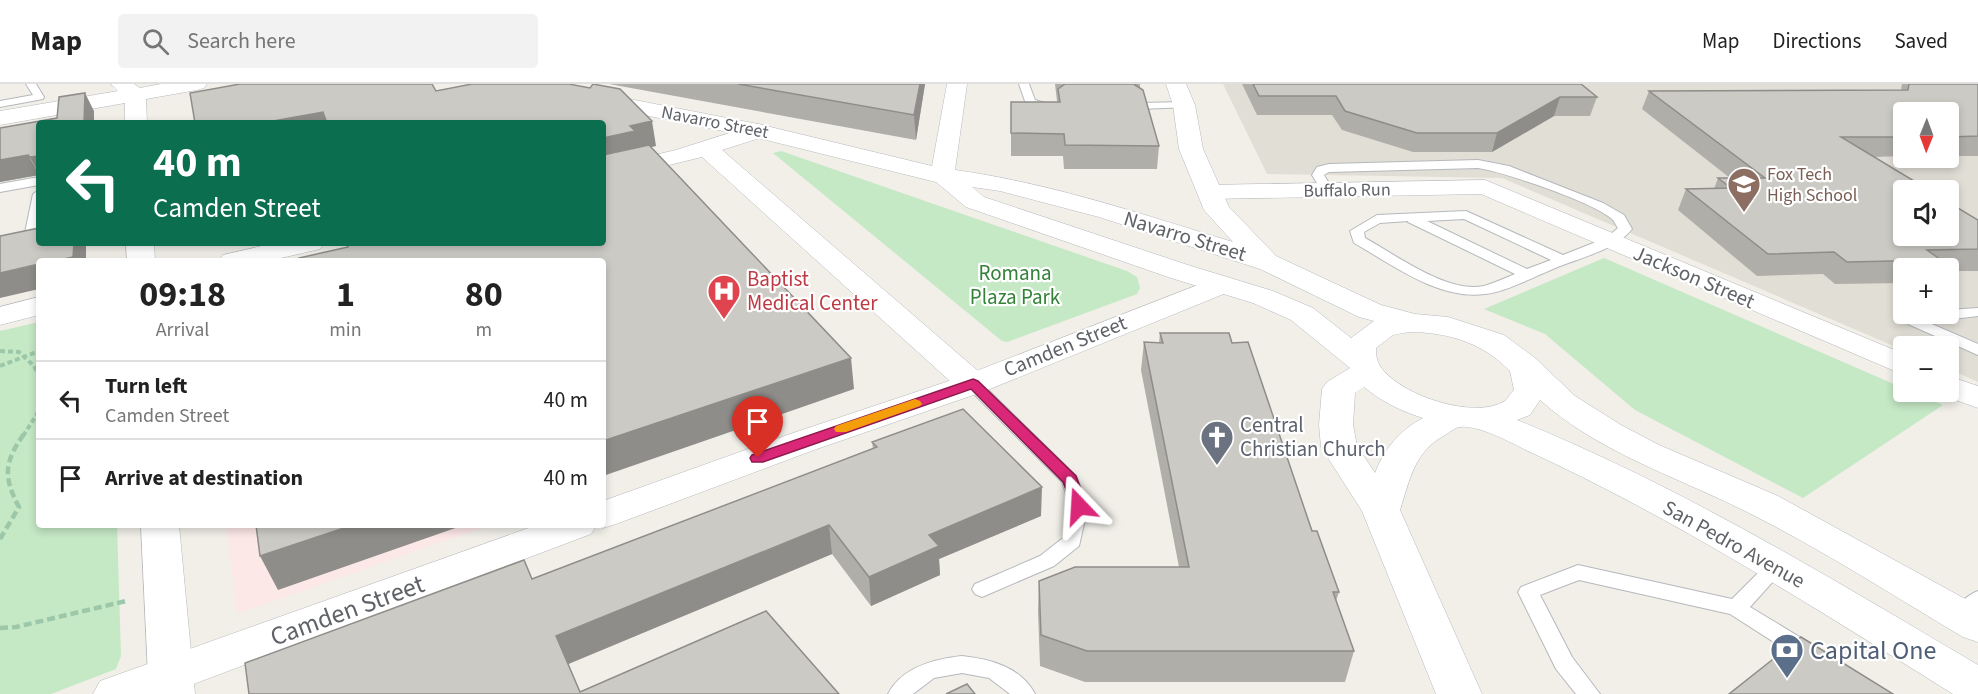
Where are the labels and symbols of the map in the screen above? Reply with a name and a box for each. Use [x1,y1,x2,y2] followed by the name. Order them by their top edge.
[659,100,771,145] street label: Navarro Street
[1893,102,1959,168] north arrow
[1767,162,1857,208] place label: Fox Tech High School
[1726,166,1762,213] school or university icon: Fox Tech High School
[1303,177,1391,204] street label: Buffalo Run
[1120,203,1250,269] street label: Navarro Street
[1629,238,1759,316] street label: Jackson Street
[970,258,1061,312] park label: Romana Plaza Park
[747,264,878,318] place label: Baptist Medical Center
[706,273,742,320] hospital icon: Baptist Medical Center
[999,308,1131,384] street label: Camden Street
[732,396,783,458] pin
[1240,410,1386,464] place label: Central Christian Church
[1199,419,1235,466] church icon: Central Christian Church
[1047,474,1111,538] position arrow
[1657,493,1811,595] street label: San Pedro Avenue
[265,565,430,655] street label: Camden Street
[1769,632,1805,679] bank icon: Capital One
[1810,632,1936,669] place label: Capital One

